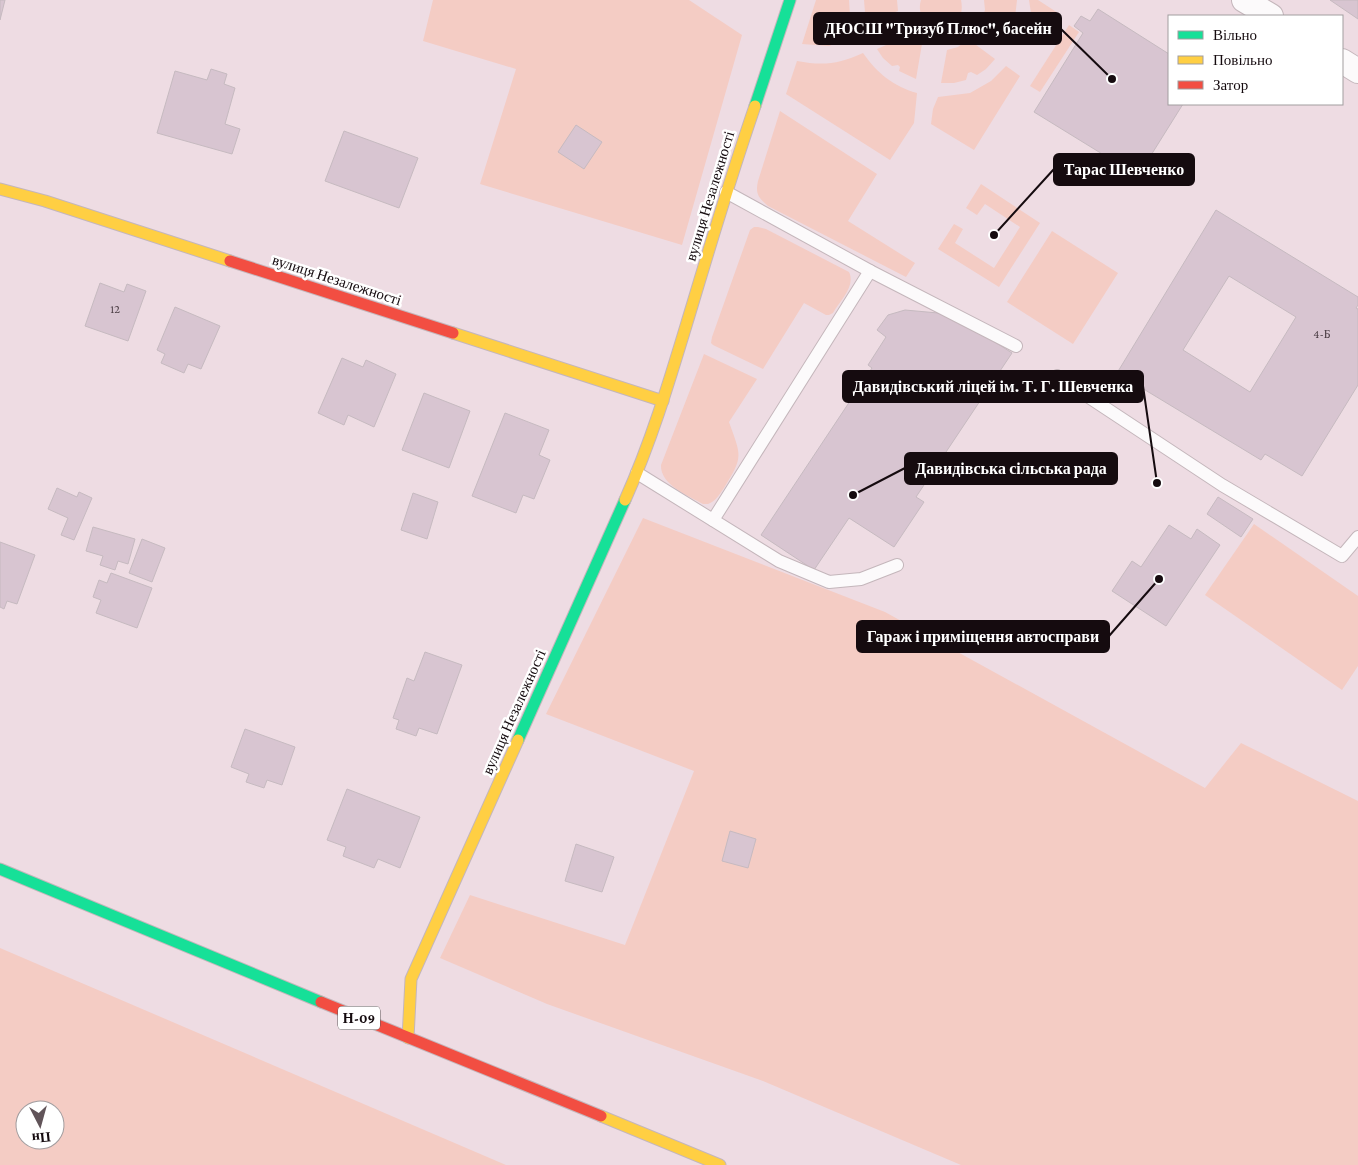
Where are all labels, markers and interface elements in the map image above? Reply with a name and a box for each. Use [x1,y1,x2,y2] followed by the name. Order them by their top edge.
[814,13,1061,44] callout: ДЮСШ "Тризуб Плюс", басейн
[1168,15,1343,105] legend
[824,20,1052,38] text: ДЮСШ "Тризуб Плюс", басейн
[1213,27,1257,43] text: Вільно
[1213,52,1272,68] text: Повільно
[1213,77,1248,93] text: Затор
[683,129,737,263] street label: вулиця Незалежності
[1054,154,1194,185] callout: Тарас Шевченко
[1064,161,1184,179] text: Тарас Шевченко
[270,252,404,308] street label: вулиця Незалежності
[110,302,120,316] house number: 12
[1313,327,1331,341] house number: 4-Б
[843,371,1143,402] callout: Давидівський ліцей ім. Т. Г. Шевченка
[853,378,1133,396] text: Давидівський ліцей ім. Т. Г. Шевченка
[905,453,1117,484] callout: Давидівська сільська рада
[915,460,1107,478] text: Давидівська сільська рада
[857,621,1109,652] callout: Гараж і приміщення автосправи
[867,628,1099,646] text: Гараж і приміщення автосправи
[479,647,549,777] street label: вулиця Незалежності
[338,1006,380,1030] road number: Н-09
[15,1100,65,1150] north arrow
[31,1129,52,1147] text: Пн

